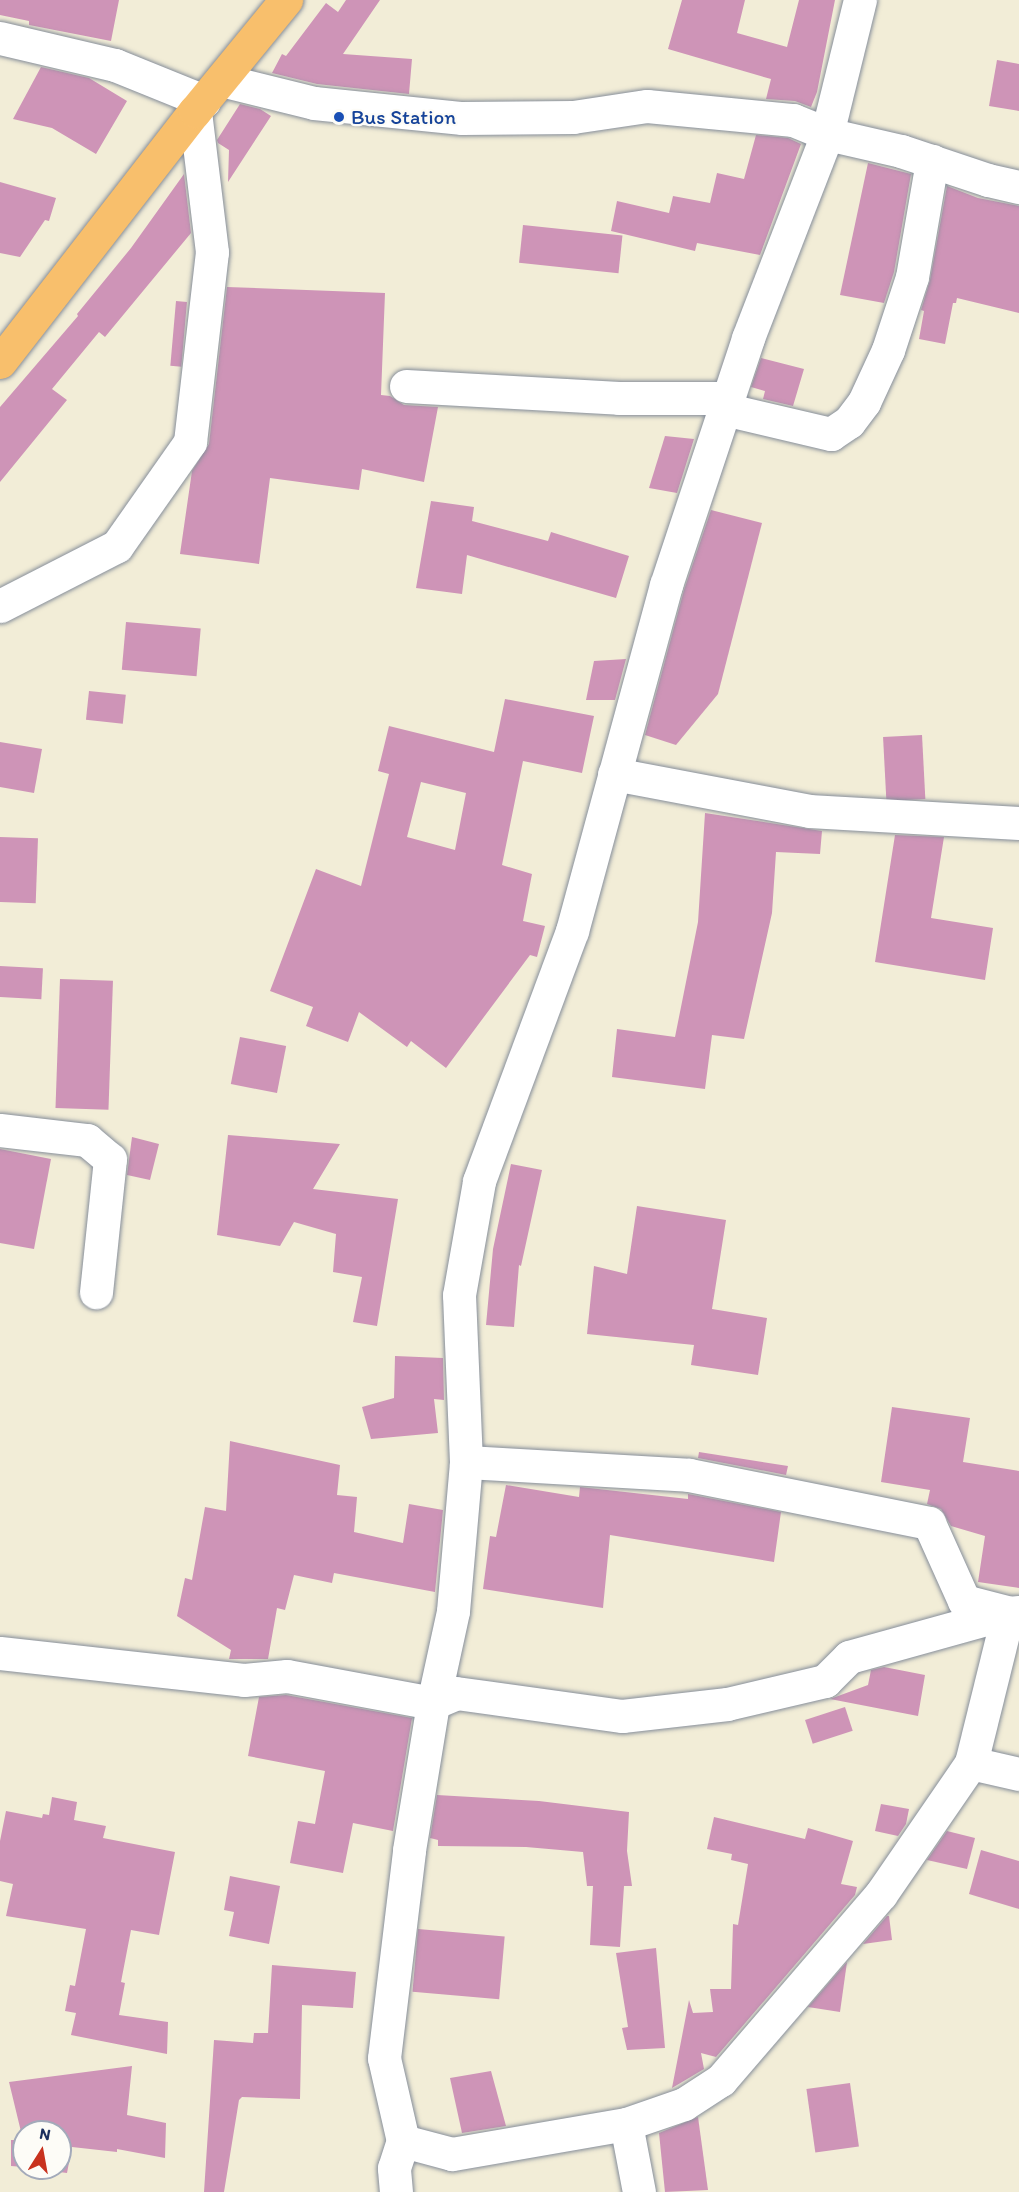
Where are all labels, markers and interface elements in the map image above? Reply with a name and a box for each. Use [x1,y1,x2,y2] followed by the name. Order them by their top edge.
[351,104,457,130] place label: Bus Station
[332,110,346,124] marker: Bus Station
[12,2120,72,2180] north arrow
[38,2123,52,2144] text: N

